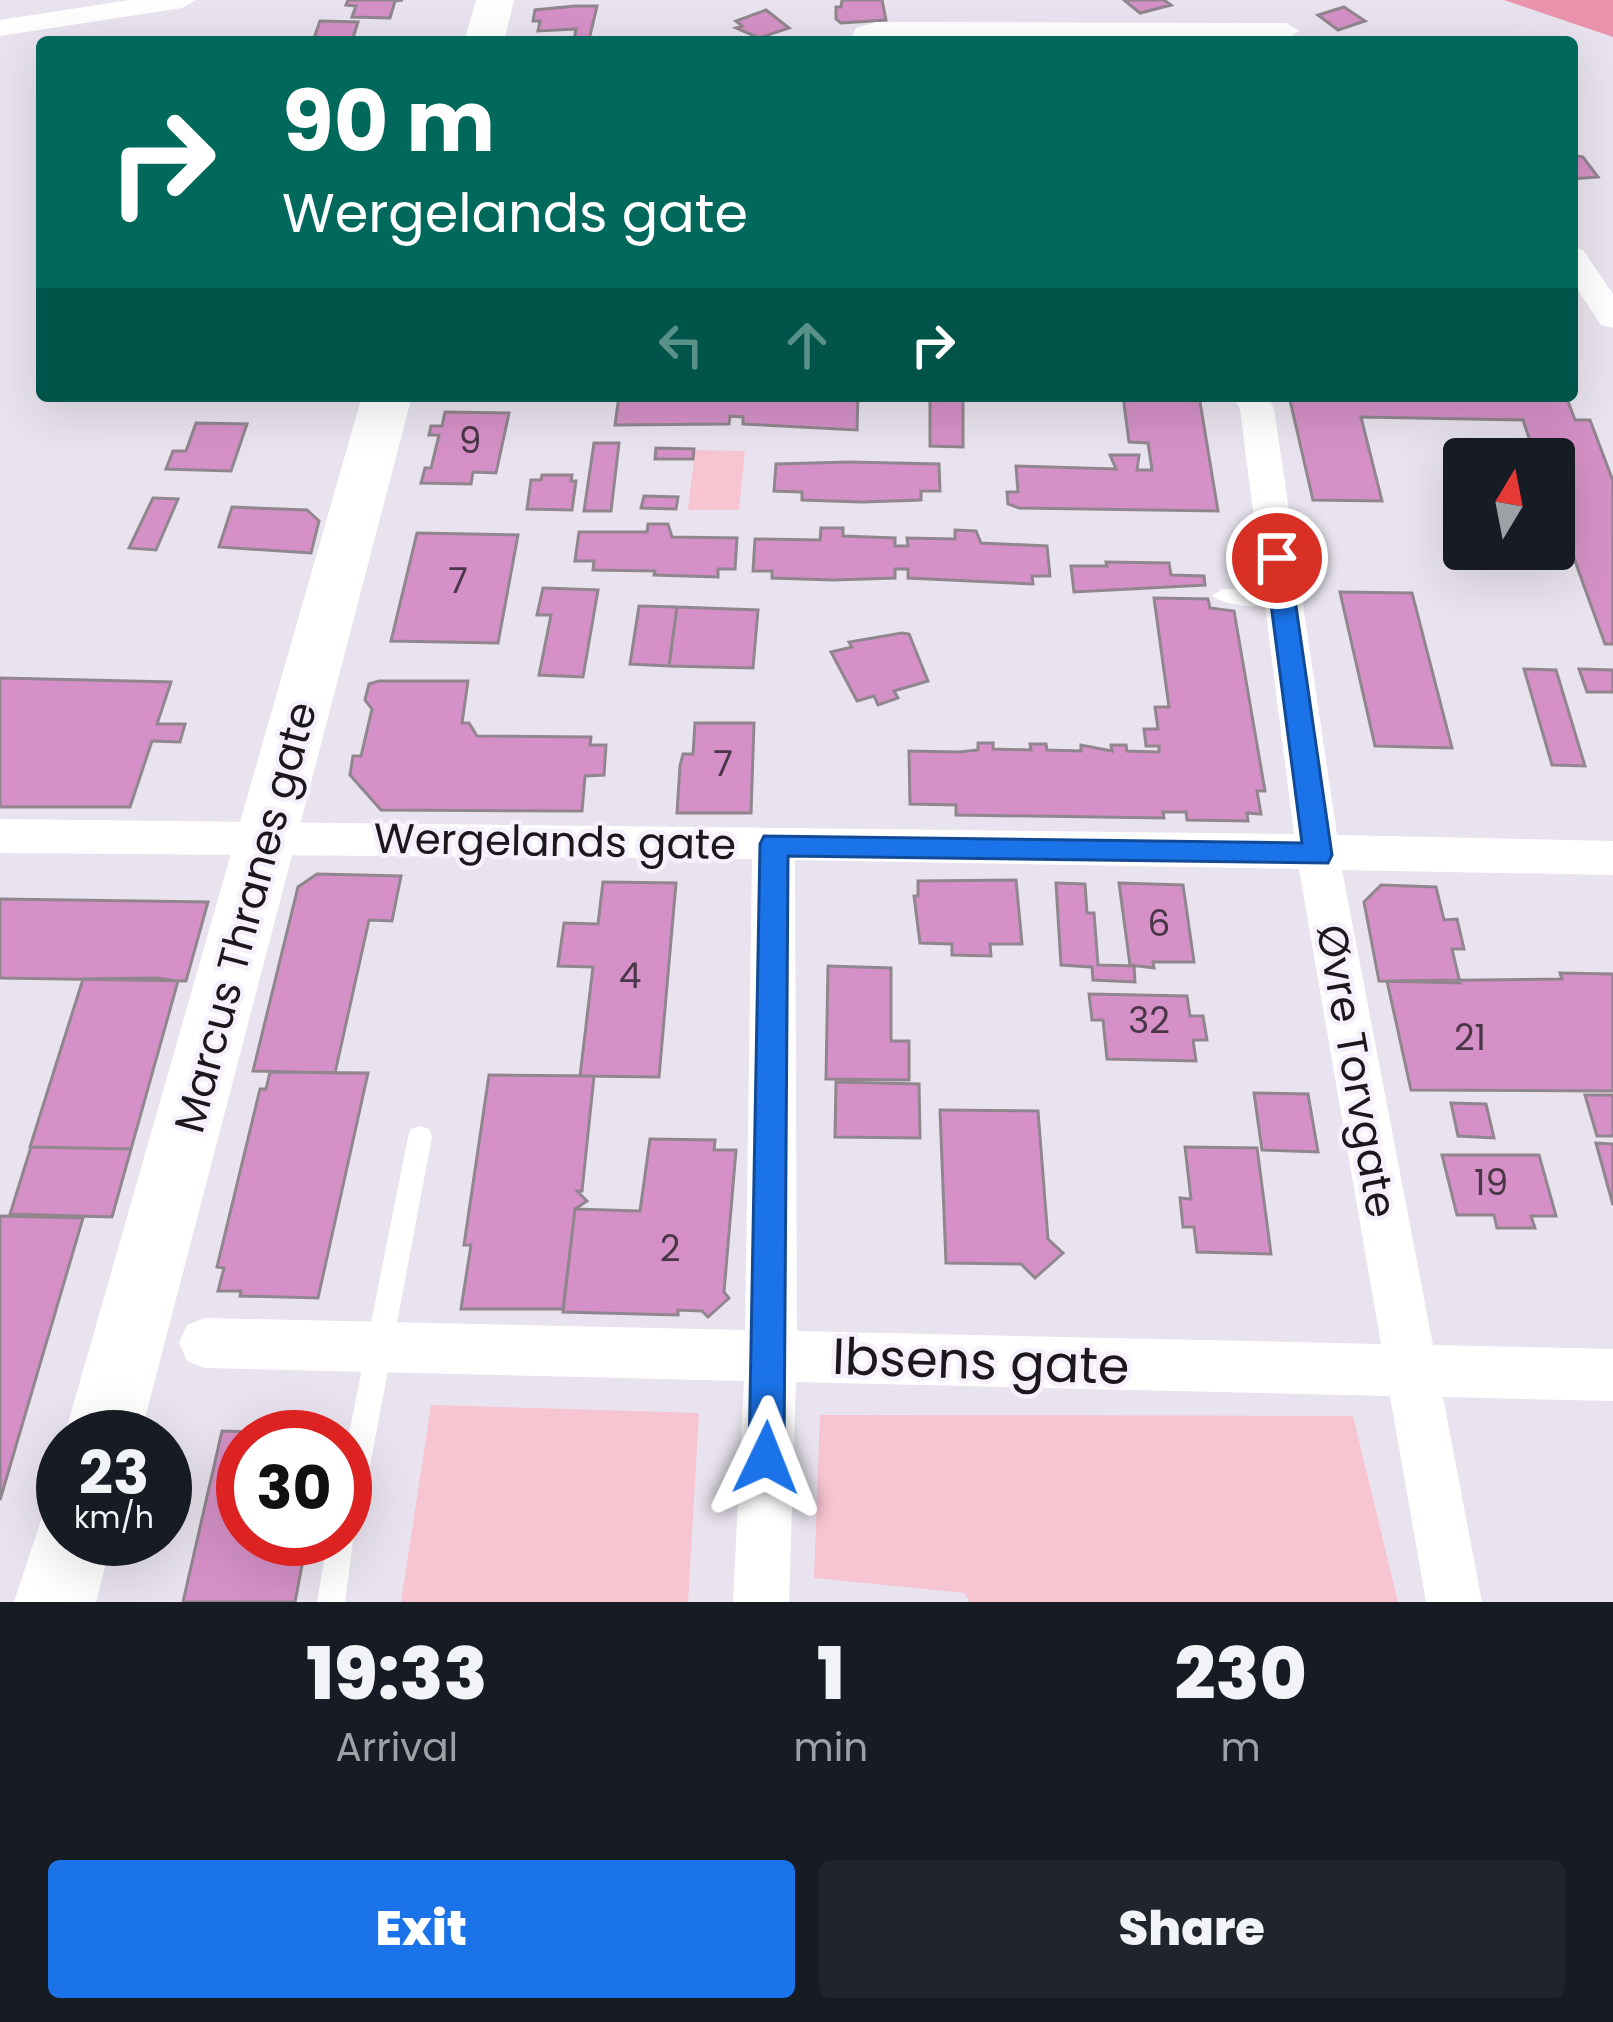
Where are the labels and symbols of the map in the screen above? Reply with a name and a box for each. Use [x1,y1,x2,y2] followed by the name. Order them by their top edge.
[459,415,481,466] house number: 9
[1443,438,1575,570] north arrow
[1226,507,1328,609] pin
[448,555,468,606] house number: 7
[160,695,331,1139] street label: Marcus Thranes gate
[713,738,733,789] house number: 7
[373,809,737,874] street label: Wergelands gate
[1148,898,1170,949] house number: 6
[1302,920,1411,1222] street label: Øvre Torvgate
[619,950,641,1001] house number: 4
[1128,995,1170,1046] house number: 32
[1454,1012,1486,1063] house number: 21
[1474,1157,1508,1208] house number: 19
[660,1223,680,1274] house number: 2
[831,1320,1131,1402] street label: Ibsens gate
[703,1395,829,1521] position arrow
[216,1410,372,1566] speed limit sign: 30

